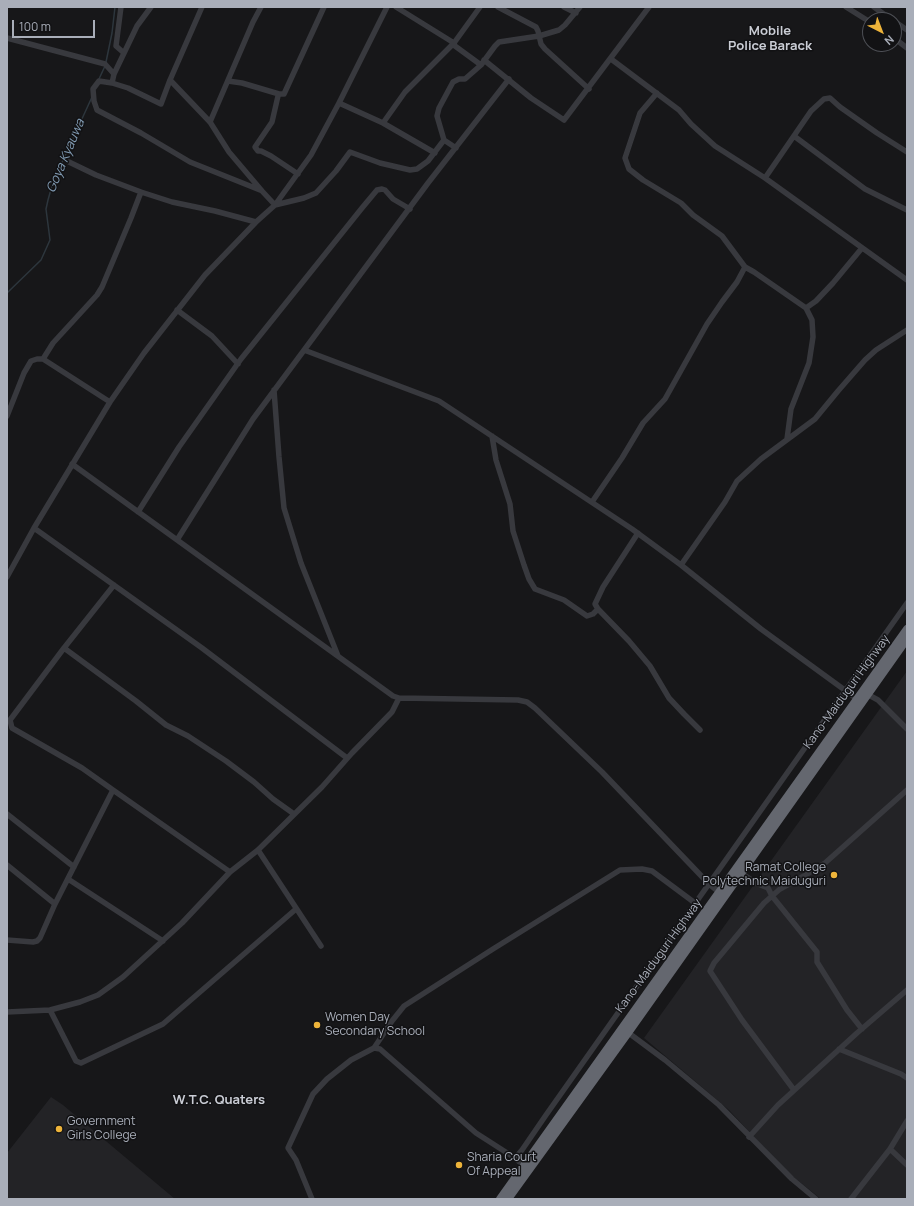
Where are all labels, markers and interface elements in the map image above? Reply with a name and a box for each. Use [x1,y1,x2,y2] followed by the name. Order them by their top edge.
[14,12,97,38] scale bar
[862,12,902,52] north arrow
[19,18,51,35] text: 100 m
[728,23,812,54] district label: Mobile Police Barack
[882,32,898,49] text: N
[43,117,89,195] water label: Goya Kyauwa
[801,632,893,752] street label: Kano-Maiduguri Highway
[703,861,826,889] place label: Ramat College Polytechnic Maiduguri
[829,870,839,880] marker: Ramat College Polytechnic Maiduguri
[613,896,705,1016] street label: Kano-Maiduguri Highway
[325,1011,425,1039] place label: Women Day Secondary School
[312,1020,322,1030] marker: Women Day Secondary School
[173,1092,265,1108] district label: W.T.C. Quaters
[67,1115,137,1143] place label: Government Girls College
[54,1124,64,1134] marker: Government Girls College
[467,1151,536,1179] place label: Sharia Court Of Appeal
[454,1160,464,1170] marker: Sharia Court Of Appeal

